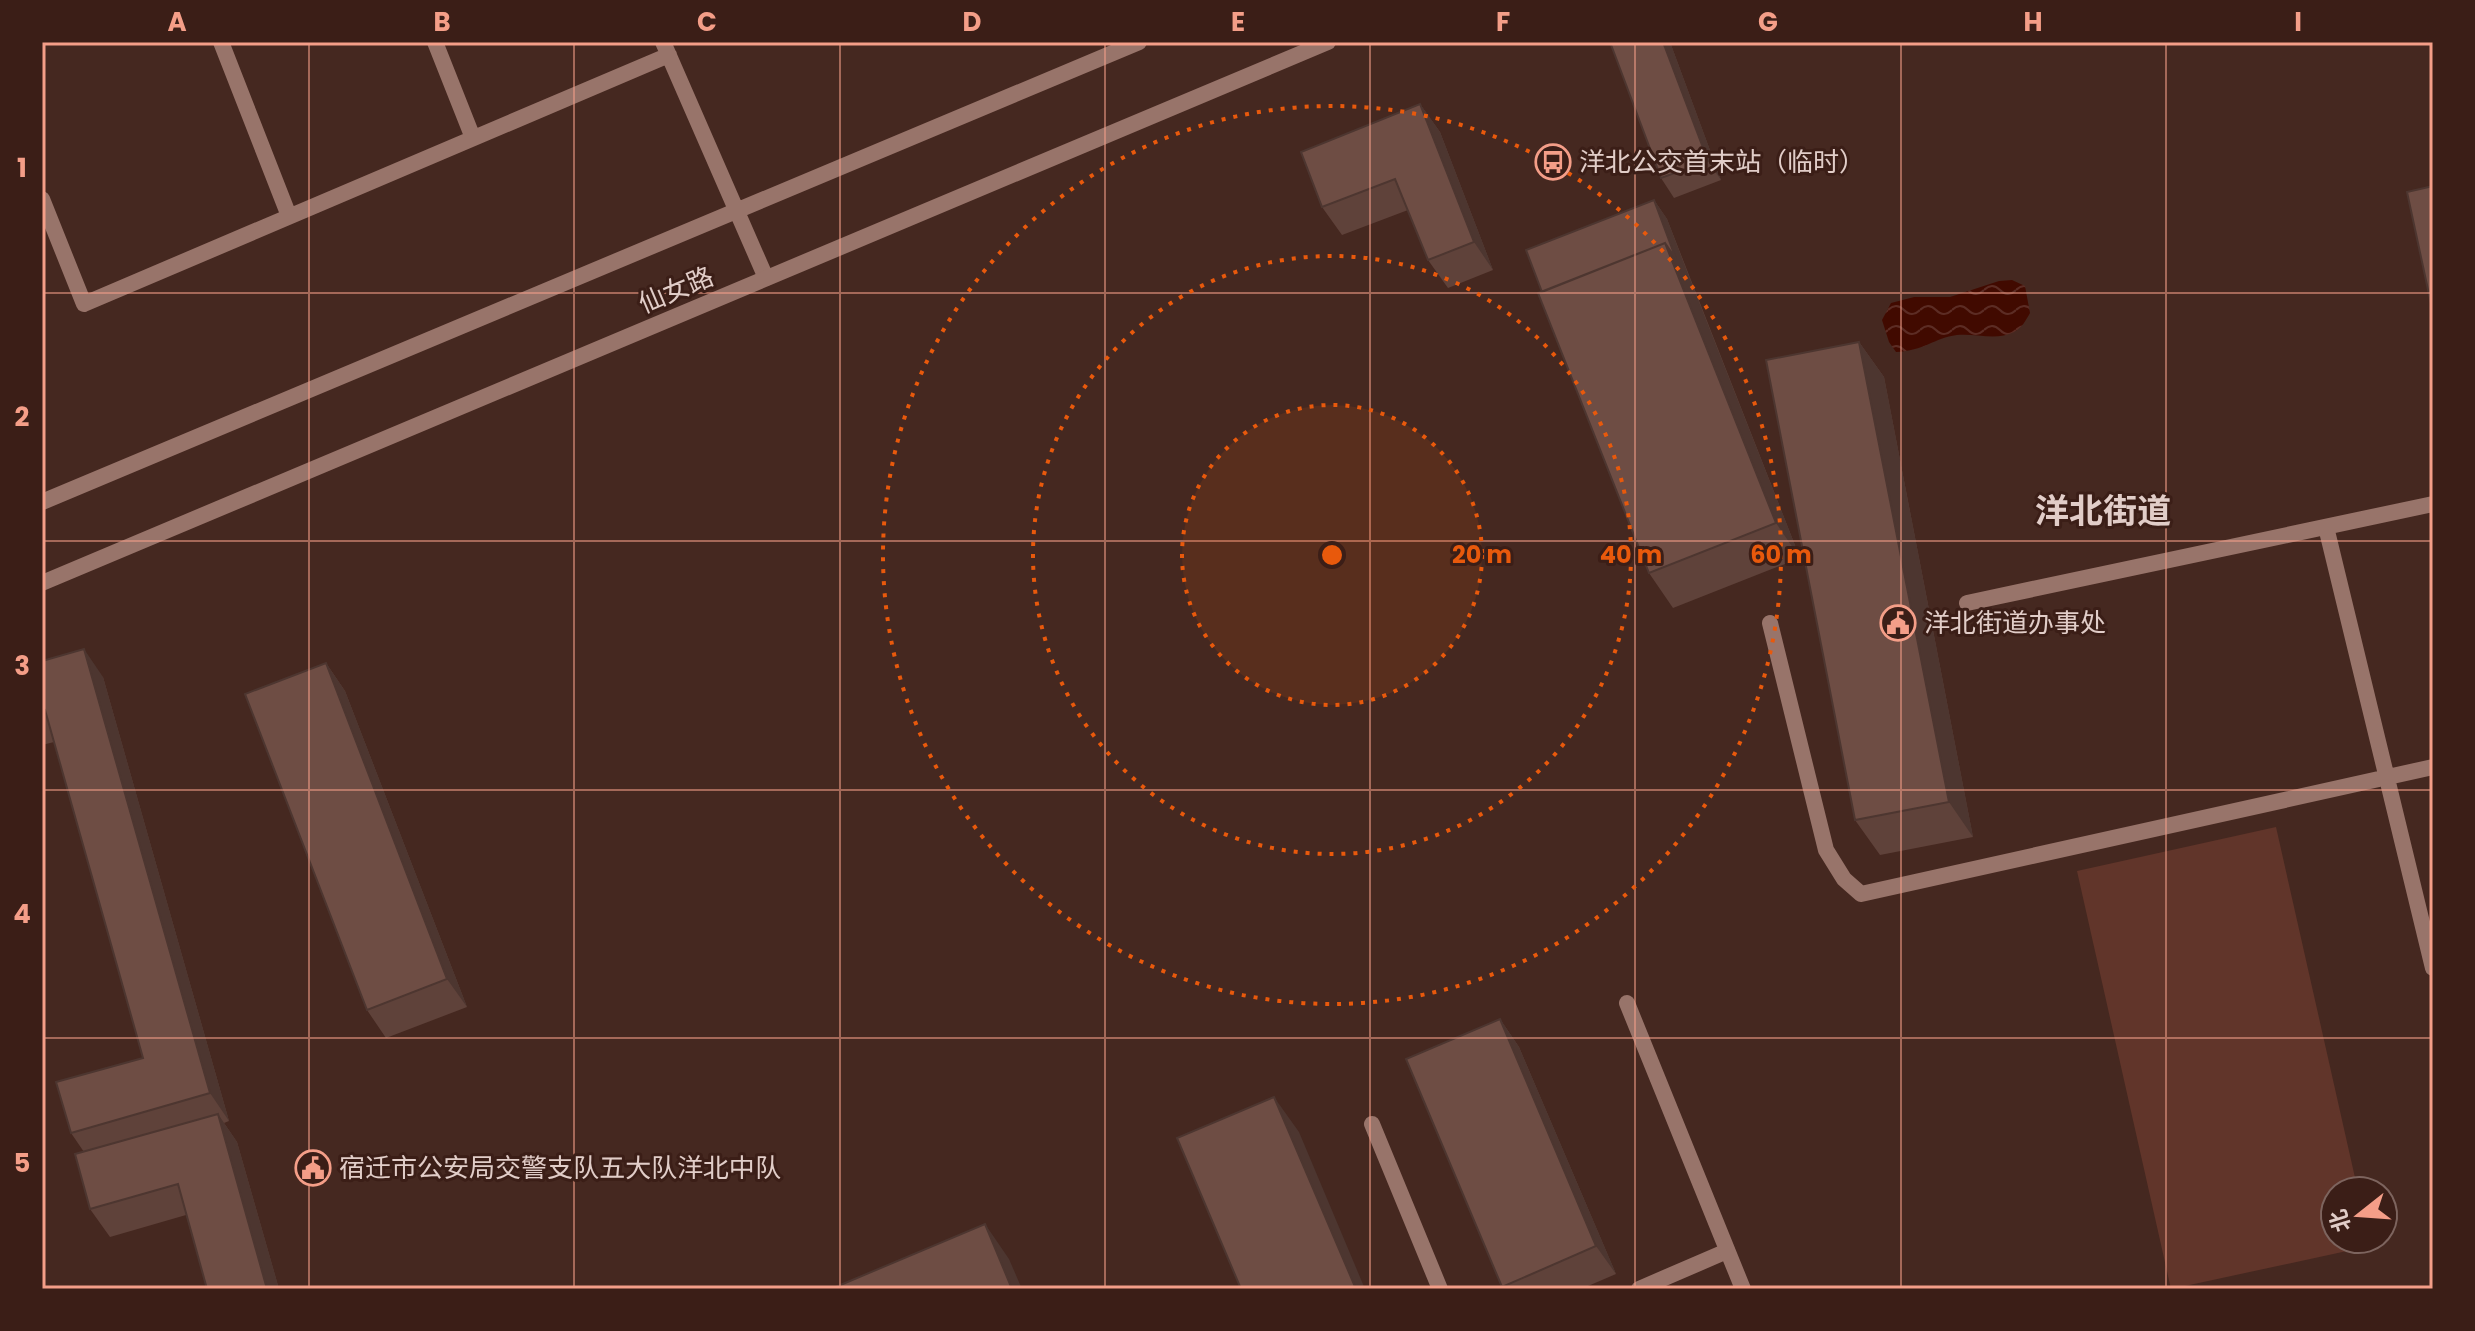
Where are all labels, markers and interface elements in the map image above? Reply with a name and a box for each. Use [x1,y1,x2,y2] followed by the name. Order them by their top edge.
[167,4,187,40] text: A
[433,4,451,40] text: B
[697,4,717,40] text: C
[963,4,982,40] text: D
[1231,4,1245,40] text: E
[1496,4,1510,40] text: F
[1758,4,1778,40] text: G
[2023,4,2043,40] text: H
[2294,4,2302,40] text: I
[1534,143,1572,181] bus stop icon: 洋北公交首末站（临时）
[1579,144,1865,180] place label: 洋北公交首末站（临时）
[17,150,27,186] text: 1
[633,258,719,322] street label: 仙女路
[15,399,30,435] text: 2
[2035,487,2171,535] district label: 洋北街道
[1452,538,1512,571] text: 20 m
[1600,538,1662,571] text: 40 m
[1750,538,1812,571] text: 60 m
[1318,541,1346,569] centre of rings
[1879,604,1917,642] public building icon: 洋北街道办事处
[1924,605,2106,641] place label: 洋北街道办事处
[14,648,30,684] text: 3
[13,896,31,932] text: 4
[14,1145,30,1181] text: 5
[294,1149,332,1187] public building icon: 宿迁市公安局交警支队五大队洋北中队
[339,1150,781,1186] place label: 宿迁市公安局交警支队五大队洋北中队
[2319,1175,2399,1255] north arrow
[2322,1206,2358,1236] text: 北

